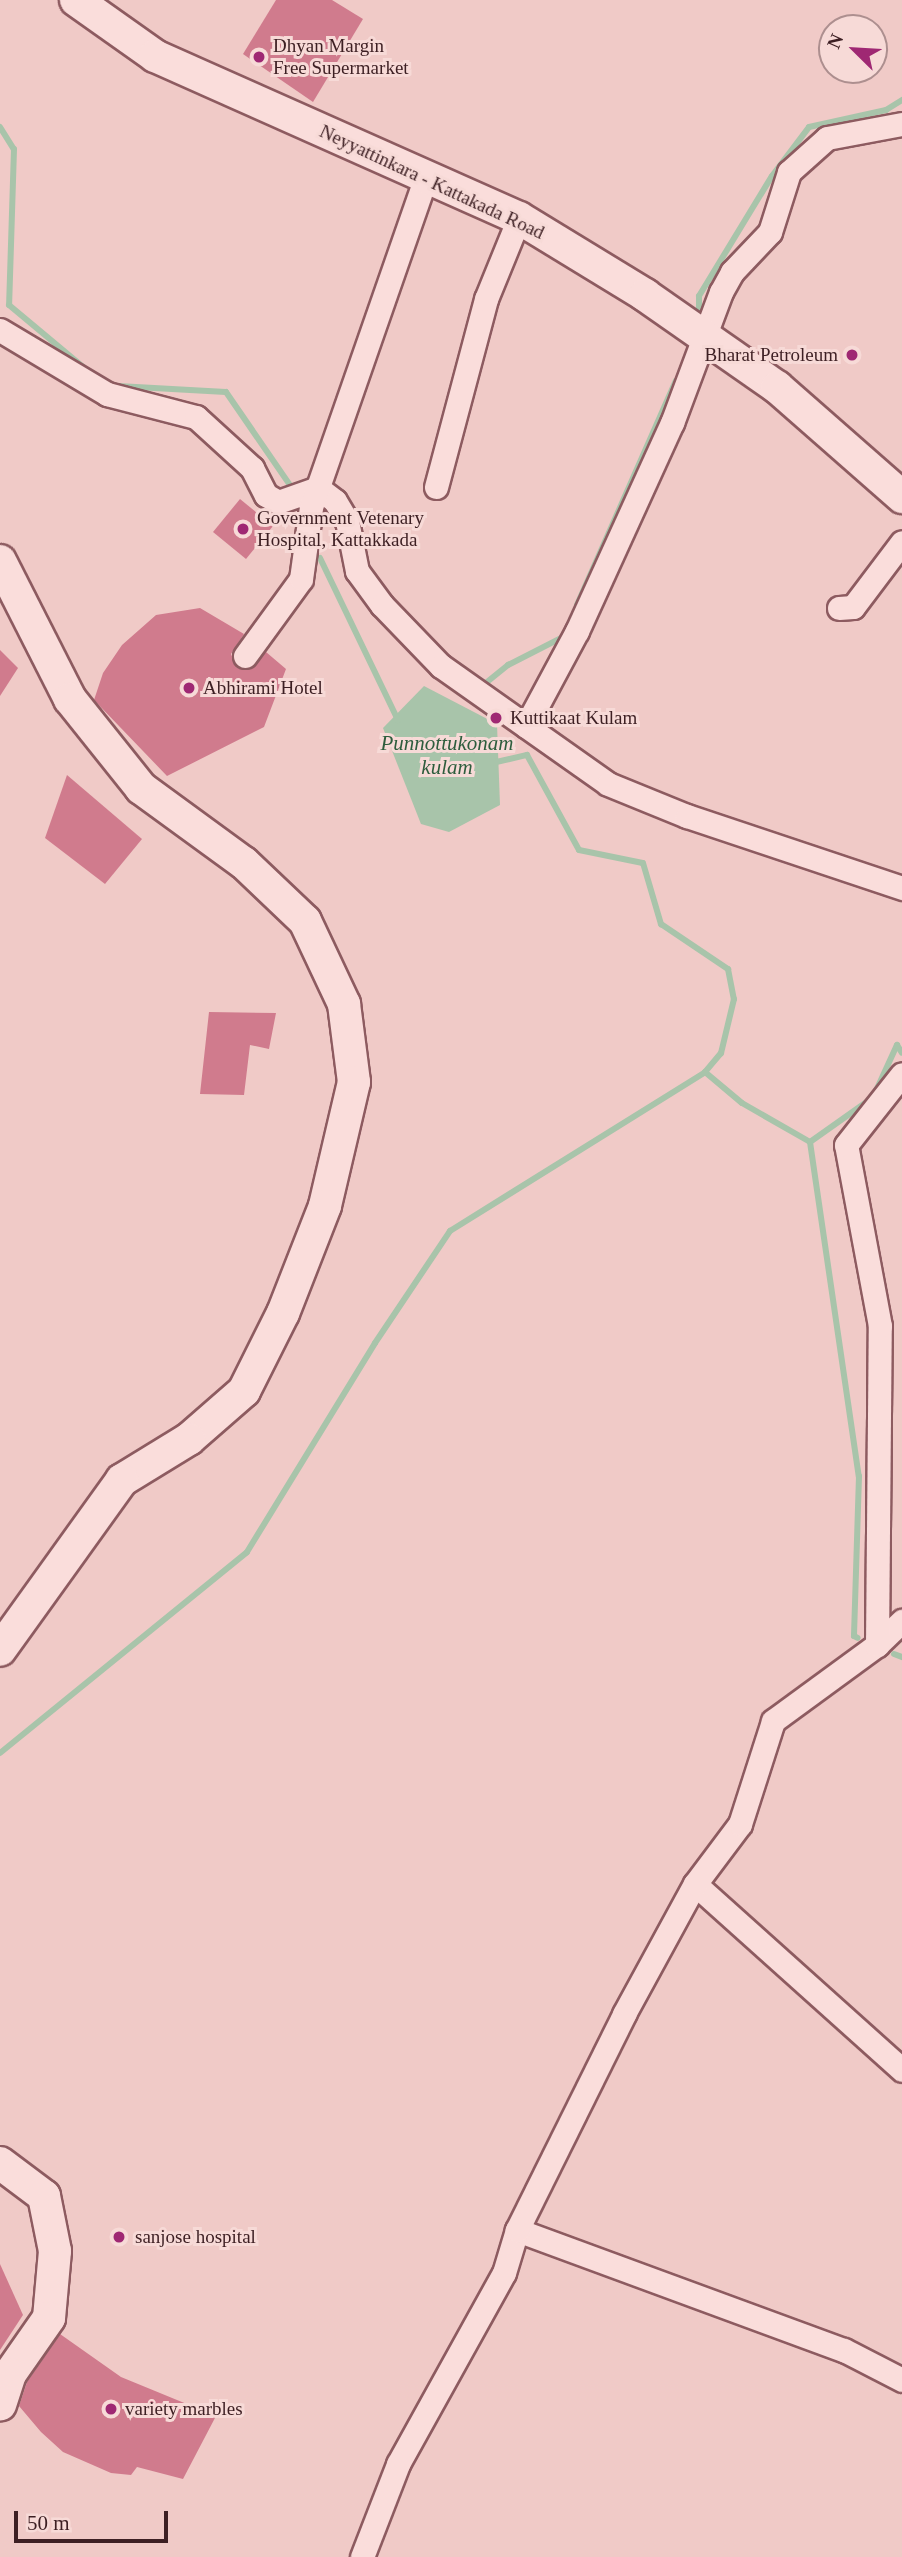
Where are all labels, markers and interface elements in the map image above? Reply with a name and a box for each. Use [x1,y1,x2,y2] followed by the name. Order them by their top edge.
[818,14,888,84] north arrow
[823,31,848,52] text: N
[273,35,409,79] place label: Dhyan Margin Free Supermarket
[251,49,267,65] marker: Dhyan Margin Free Supermarket
[316,120,548,244] street label: Neyyattinkara - Kattakada Road
[705,344,838,366] place label: Bharat Petroleum
[844,347,860,363] marker: Bharat Petroleum
[257,507,424,551] place label: Government Vetenary Hospital, Kattakkada
[235,521,251,537] marker: Government Vetenary Hospital, Kattakkada
[203,677,323,699] place label: Abhirami Hotel
[181,680,197,696] marker: Abhirami Hotel
[510,707,637,729] place label: Kuttikaat Kulam
[488,710,504,726] marker: Kuttikaat Kulam
[381,730,513,780] water label: Punnottukonam kulam
[135,2226,256,2248] place label: sanjose hospital
[109,2227,129,2247] marker: sanjose hospital
[125,2398,243,2420] place label: variety marbles
[103,2401,119,2417] marker: variety marbles
[18,2498,172,2542] scale bar
[27,2511,70,2535] text: 50 m

